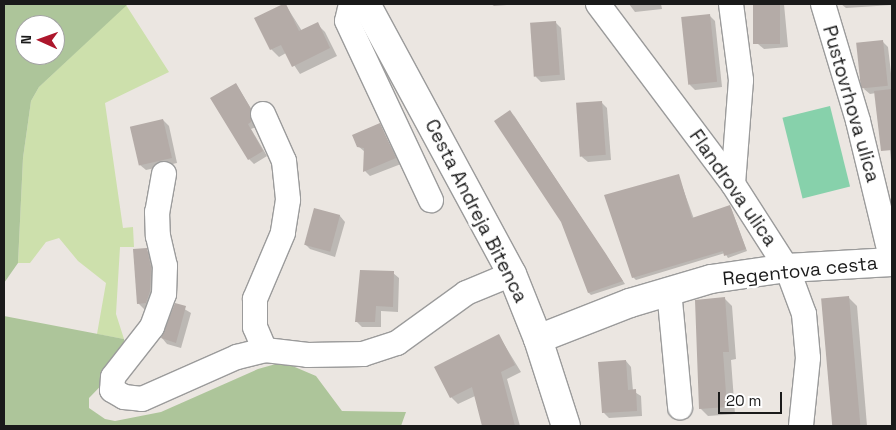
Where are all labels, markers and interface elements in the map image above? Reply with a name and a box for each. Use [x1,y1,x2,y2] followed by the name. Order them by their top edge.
[15,15,65,65] north arrow
[818,23,884,185] street label: Pustovrhova ulica
[17,35,35,45] text: N
[420,115,532,307] street label: Cesta Andreja Bitenca
[684,125,782,251] street label: Flandrova ulica
[721,252,879,290] street label: Regentova cesta
[721,382,785,414] scale bar
[726,391,761,410] text: 20 m

